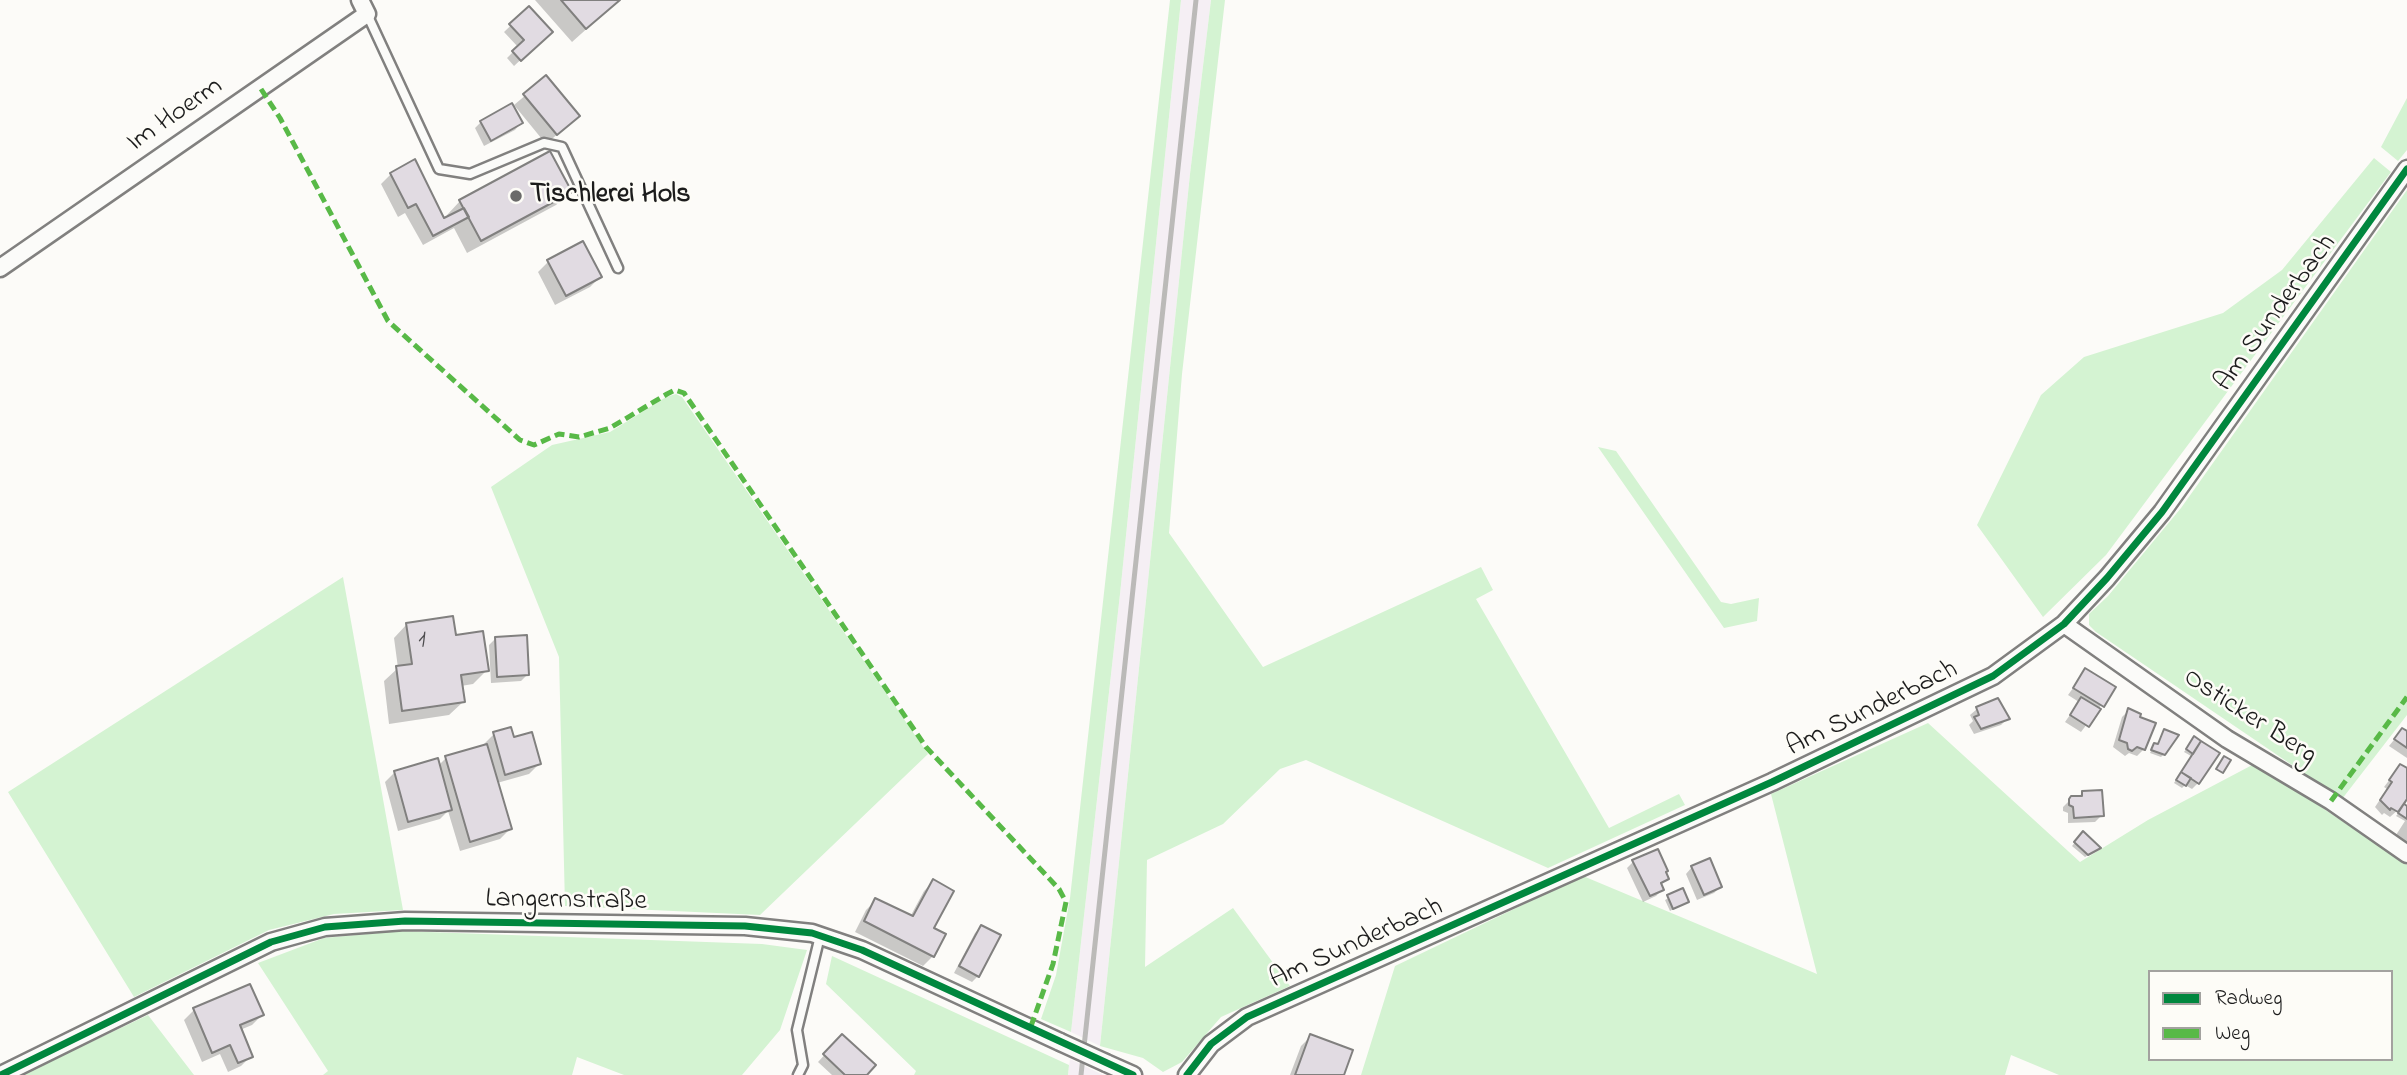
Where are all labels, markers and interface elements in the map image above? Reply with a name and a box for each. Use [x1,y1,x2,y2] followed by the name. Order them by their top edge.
[122,71,230,161] street label: Im Hoerm
[530,179,691,213] place label: Tischlerei Hols
[508,188,524,204] marker: Tischlerei Hols
[2209,229,2345,399] street label: Am Sunderbach
[418,628,426,656] house number: 1
[1782,654,1964,766] street label: Am Sunderbach
[2176,662,2322,774] street label: Osticker Berg
[485,884,647,920] street label: Langernstraße
[1265,892,1449,998] street label: Am Sunderbach
[2148,970,2393,1061] legend
[2215,984,2282,1014] text: Radweg
[2215,1019,2250,1049] text: Weg

